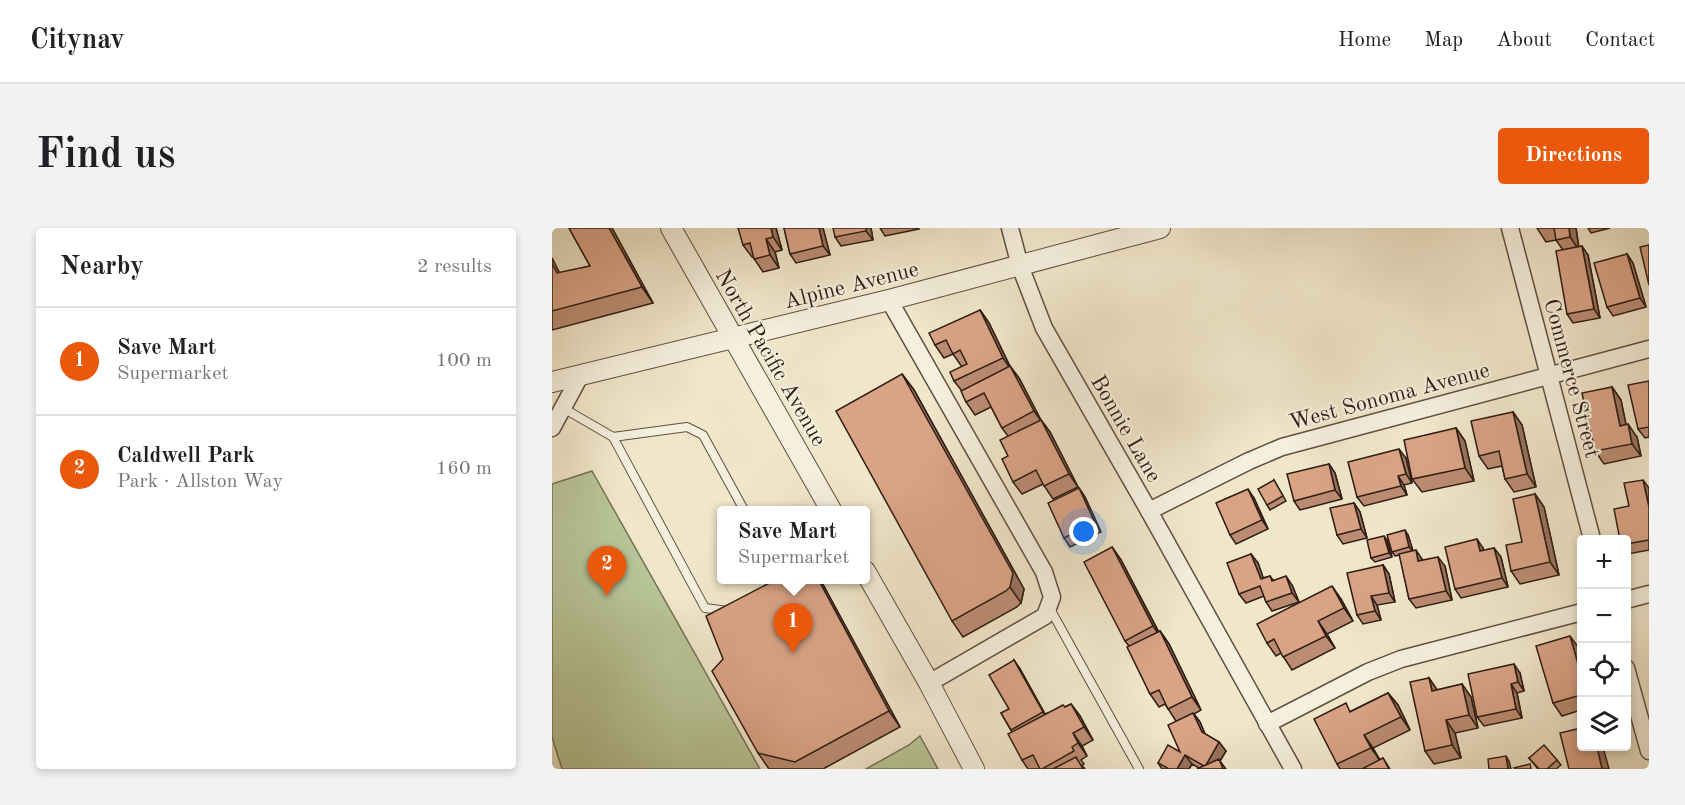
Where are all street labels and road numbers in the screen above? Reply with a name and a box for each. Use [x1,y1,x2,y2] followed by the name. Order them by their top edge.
[782,259,921,313] street label: Alpine Avenue
[711,266,830,450] street label: North Pacific Avenue
[1539,297,1603,461] street label: Commerce Street
[1287,360,1492,434] street label: West Sonoma Avenue
[1086,372,1165,486] street label: Bonnie Lane

